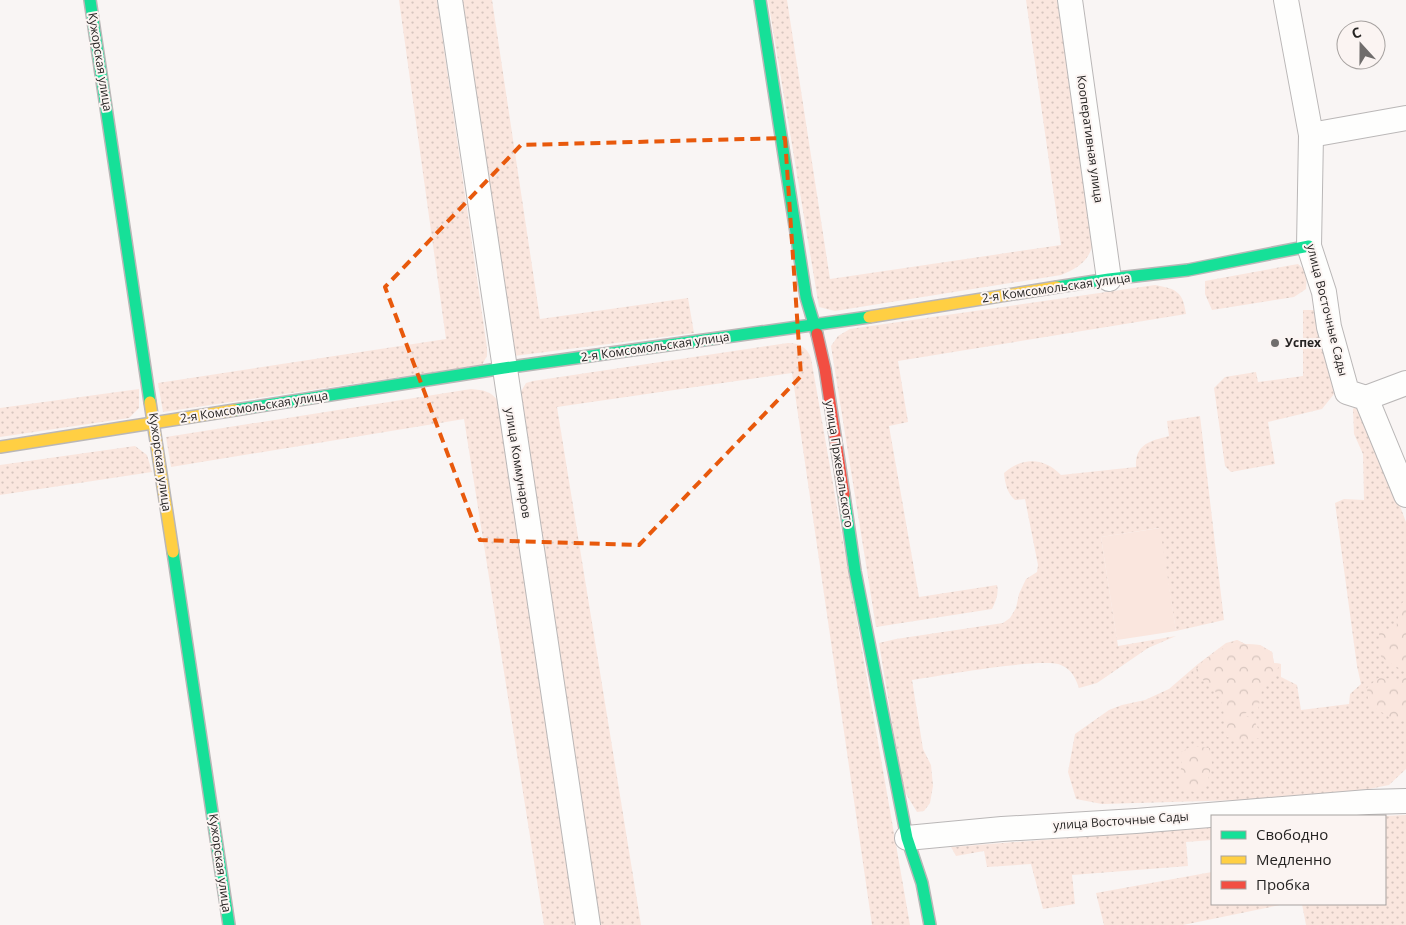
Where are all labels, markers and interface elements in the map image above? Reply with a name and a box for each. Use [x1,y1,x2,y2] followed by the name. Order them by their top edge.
[84,11,117,113] street label: Кужорская улица
[1336,20,1386,70] north arrow
[1349,22,1364,43] text: С
[1073,74,1108,204] street label: Кооперативная улица
[1303,242,1352,378] street label: улица Восточные Сады
[981,269,1131,306] street label: 2-я Комсомольская улица
[580,328,730,365] street label: 2-я Комсомольская улица
[1285,334,1321,351] place label: Успех
[1269,337,1281,349] marker: Успех
[179,386,329,427] street label: 2-я Комсомольская улица
[821,399,858,529] street label: улица Пржевальского
[501,406,536,520] street label: улица Коммунаров
[145,411,176,513] street label: Кужорская улица
[1053,807,1189,834] street label: улица Восточные Сады
[205,812,236,914] street label: Кужорская улица
[1211,815,1386,905] legend
[1256,824,1328,844] text: Свободно
[1256,849,1332,869] text: Медленно
[1256,874,1310,894] text: Пробка

